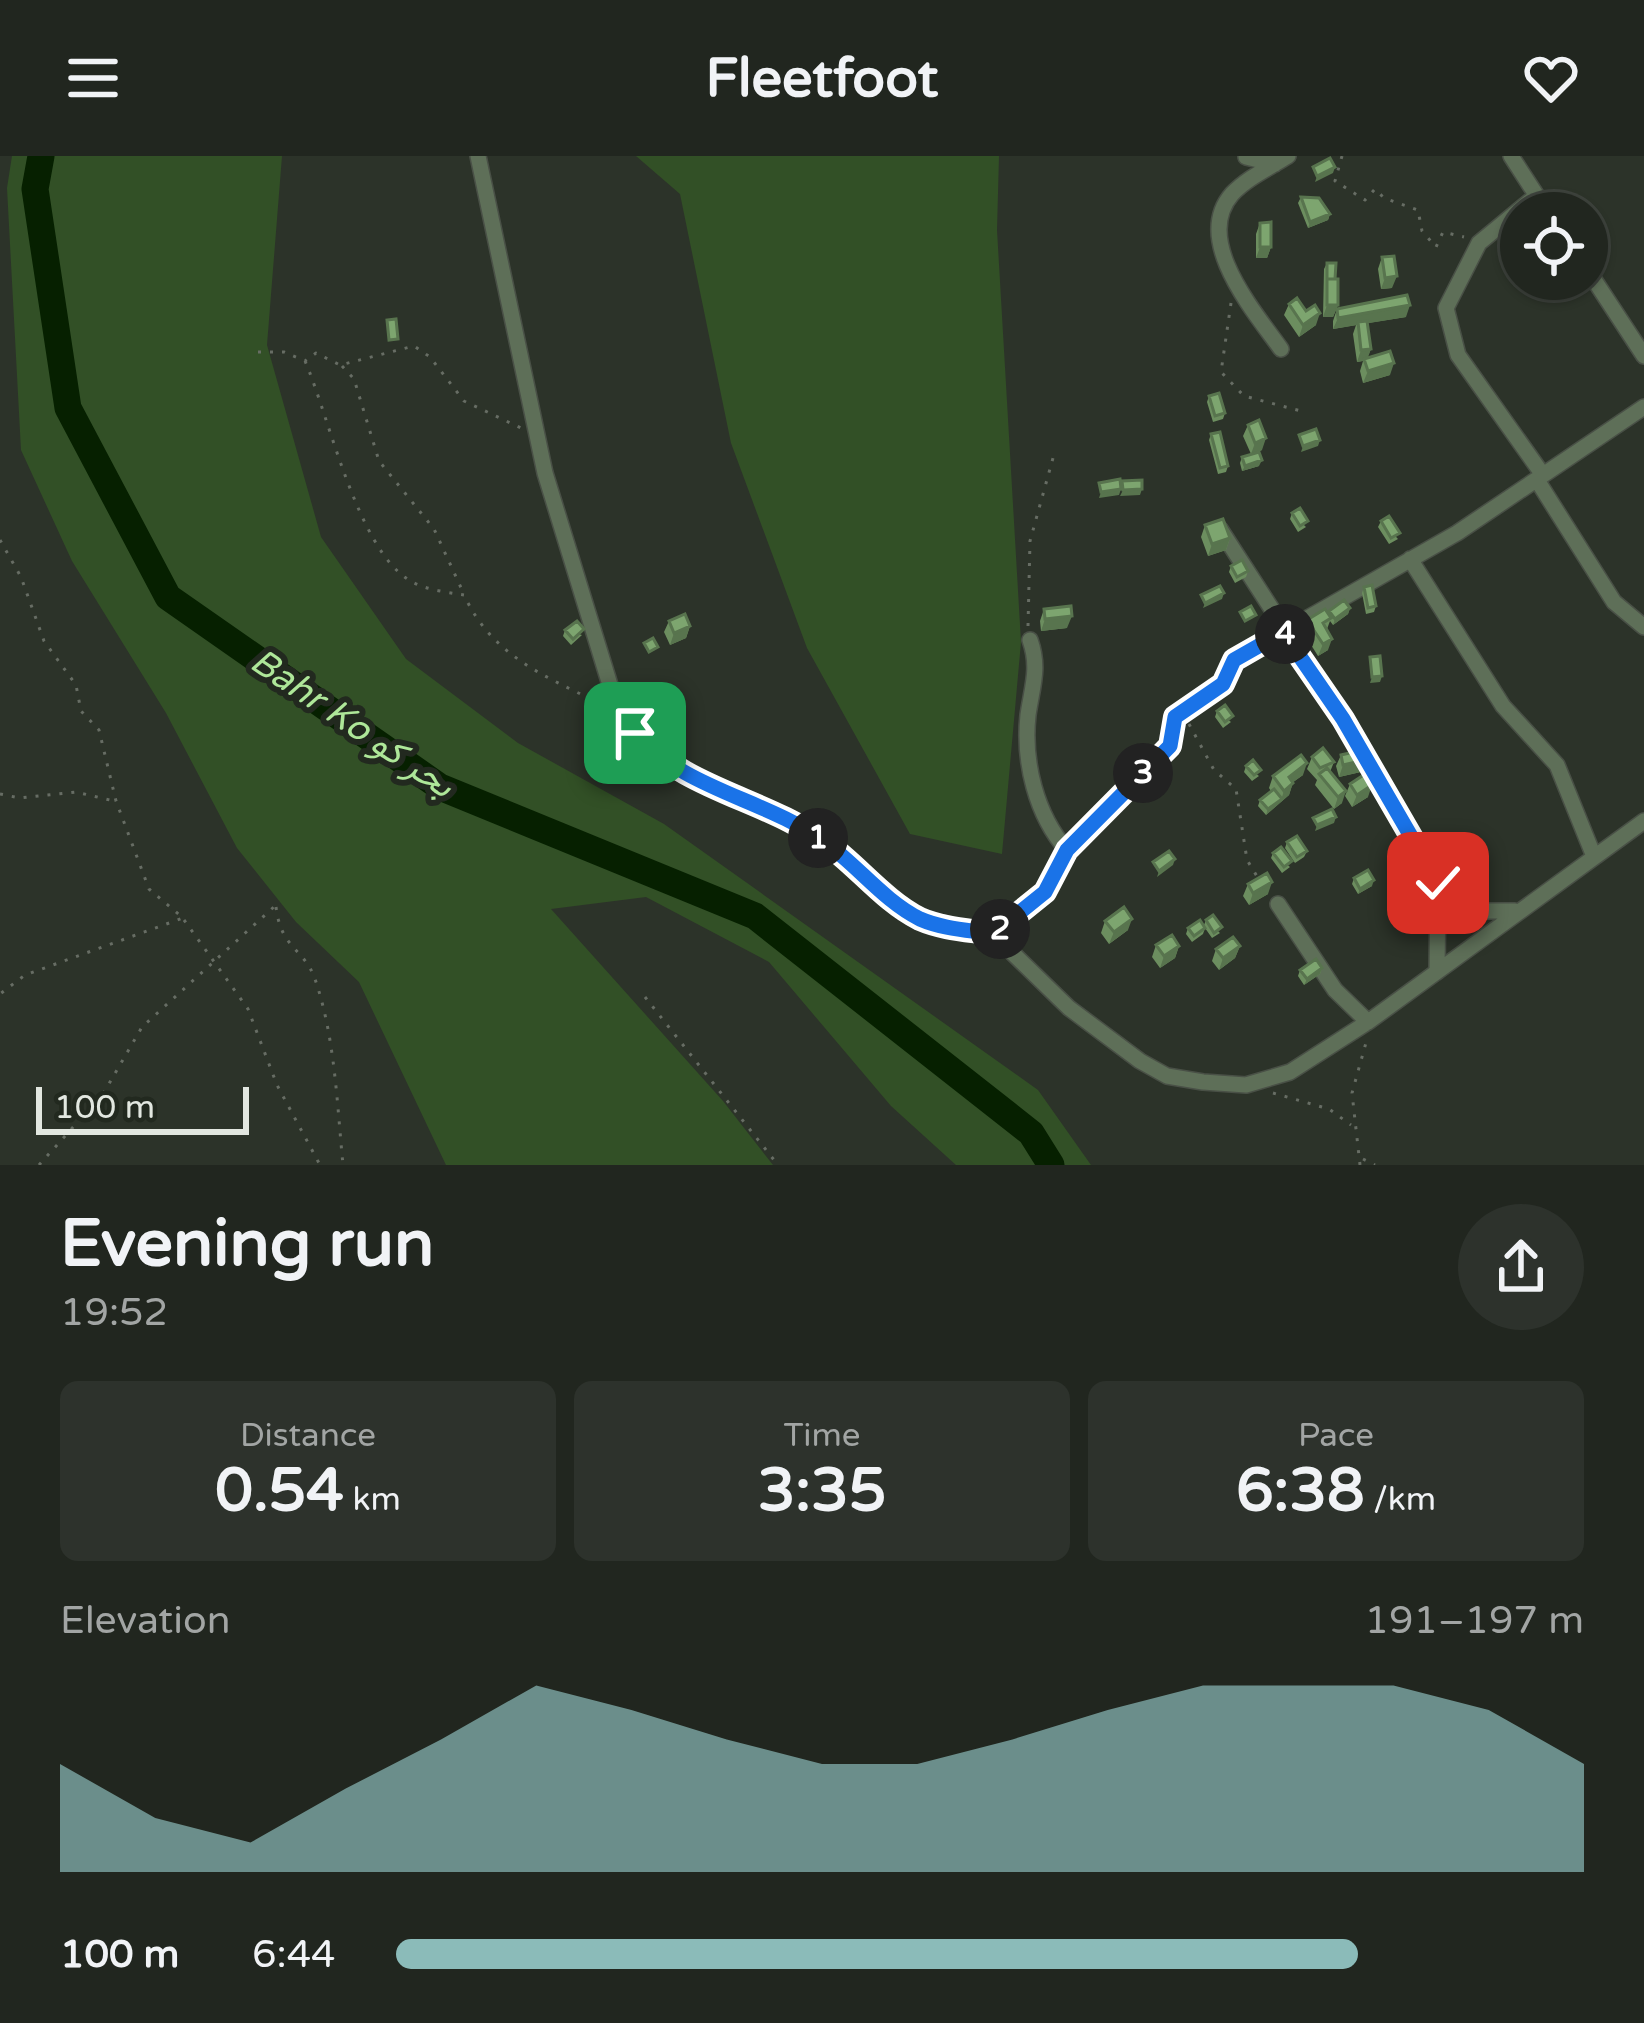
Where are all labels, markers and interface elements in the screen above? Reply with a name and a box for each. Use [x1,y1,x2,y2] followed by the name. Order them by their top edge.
[60,45,126,111] icon: menu
[1518,45,1584,111] icon: heart
[706,46,938,111] text: Fleetfoot
[1500,192,1608,300] map controls
[1500,192,1608,300] button: locate
[1255,604,1315,664] pin: 4
[1275,614,1295,653] text: 4
[242,639,463,808] water label: Bahr Ko بحر كو
[584,682,686,784] pin
[602,700,668,766] icon: arrive
[1113,743,1173,803] pin: 3
[1133,753,1153,792] text: 3
[788,808,848,868] pin: 1
[808,818,828,857] text: 1
[1387,832,1489,934] pin
[1405,850,1471,916] icon: check
[970,899,1030,959] pin: 2
[990,909,1010,948] text: 2
[36,1081,249,1134] scale bar
[54,1088,155,1127] text: 100 m
[60,1204,434,1284] text: Evening run
[1458,1204,1584,1330] button: share
[60,1289,168,1336] text: 19:52
[240,1416,376,1455] text: Distance
[784,1416,860,1455] text: Time
[1298,1416,1374,1455] text: Pace
[215,1455,344,1527] text: 0.54
[758,1455,886,1527] text: 3:35
[1236,1455,1365,1527] text: 6:38
[344,1480,401,1519] text: km
[1365,1480,1436,1519] text: /km
[60,1597,230,1644] text: Elevation
[1364,1597,1584,1644] text: 191–197 m
[60,1931,179,1978] text: 100 m
[252,1931,336,1978] text: 6:44

